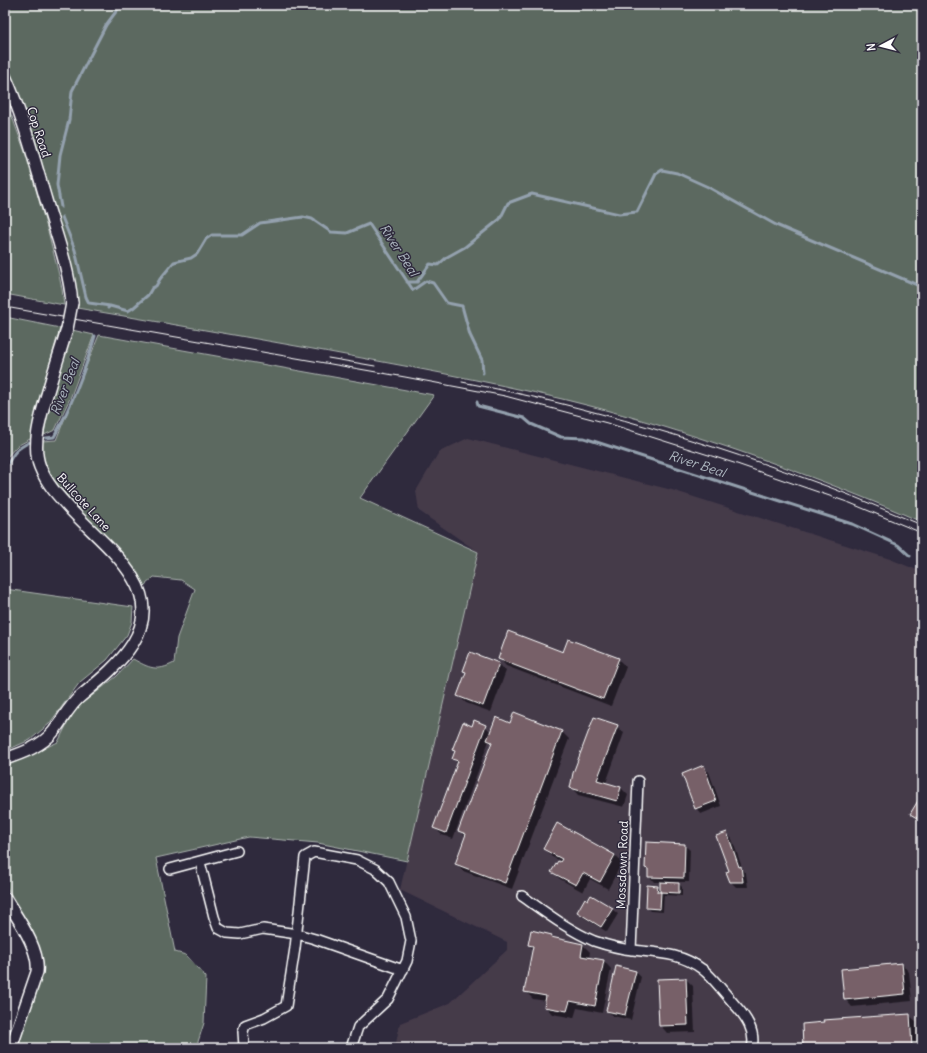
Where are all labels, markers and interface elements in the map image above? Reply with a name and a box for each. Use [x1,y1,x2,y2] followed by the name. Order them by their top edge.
[861,26,901,66] north arrow
[864,43,878,52] text: N
[24,105,54,159] street label: Cop Road
[376,221,423,281] water label: River Beal
[47,355,84,417] water label: River Beal
[666,447,730,482] water label: River Beal
[54,470,114,534] street label: Bullcote Lane
[613,821,631,909] street label: Mossdown Road

